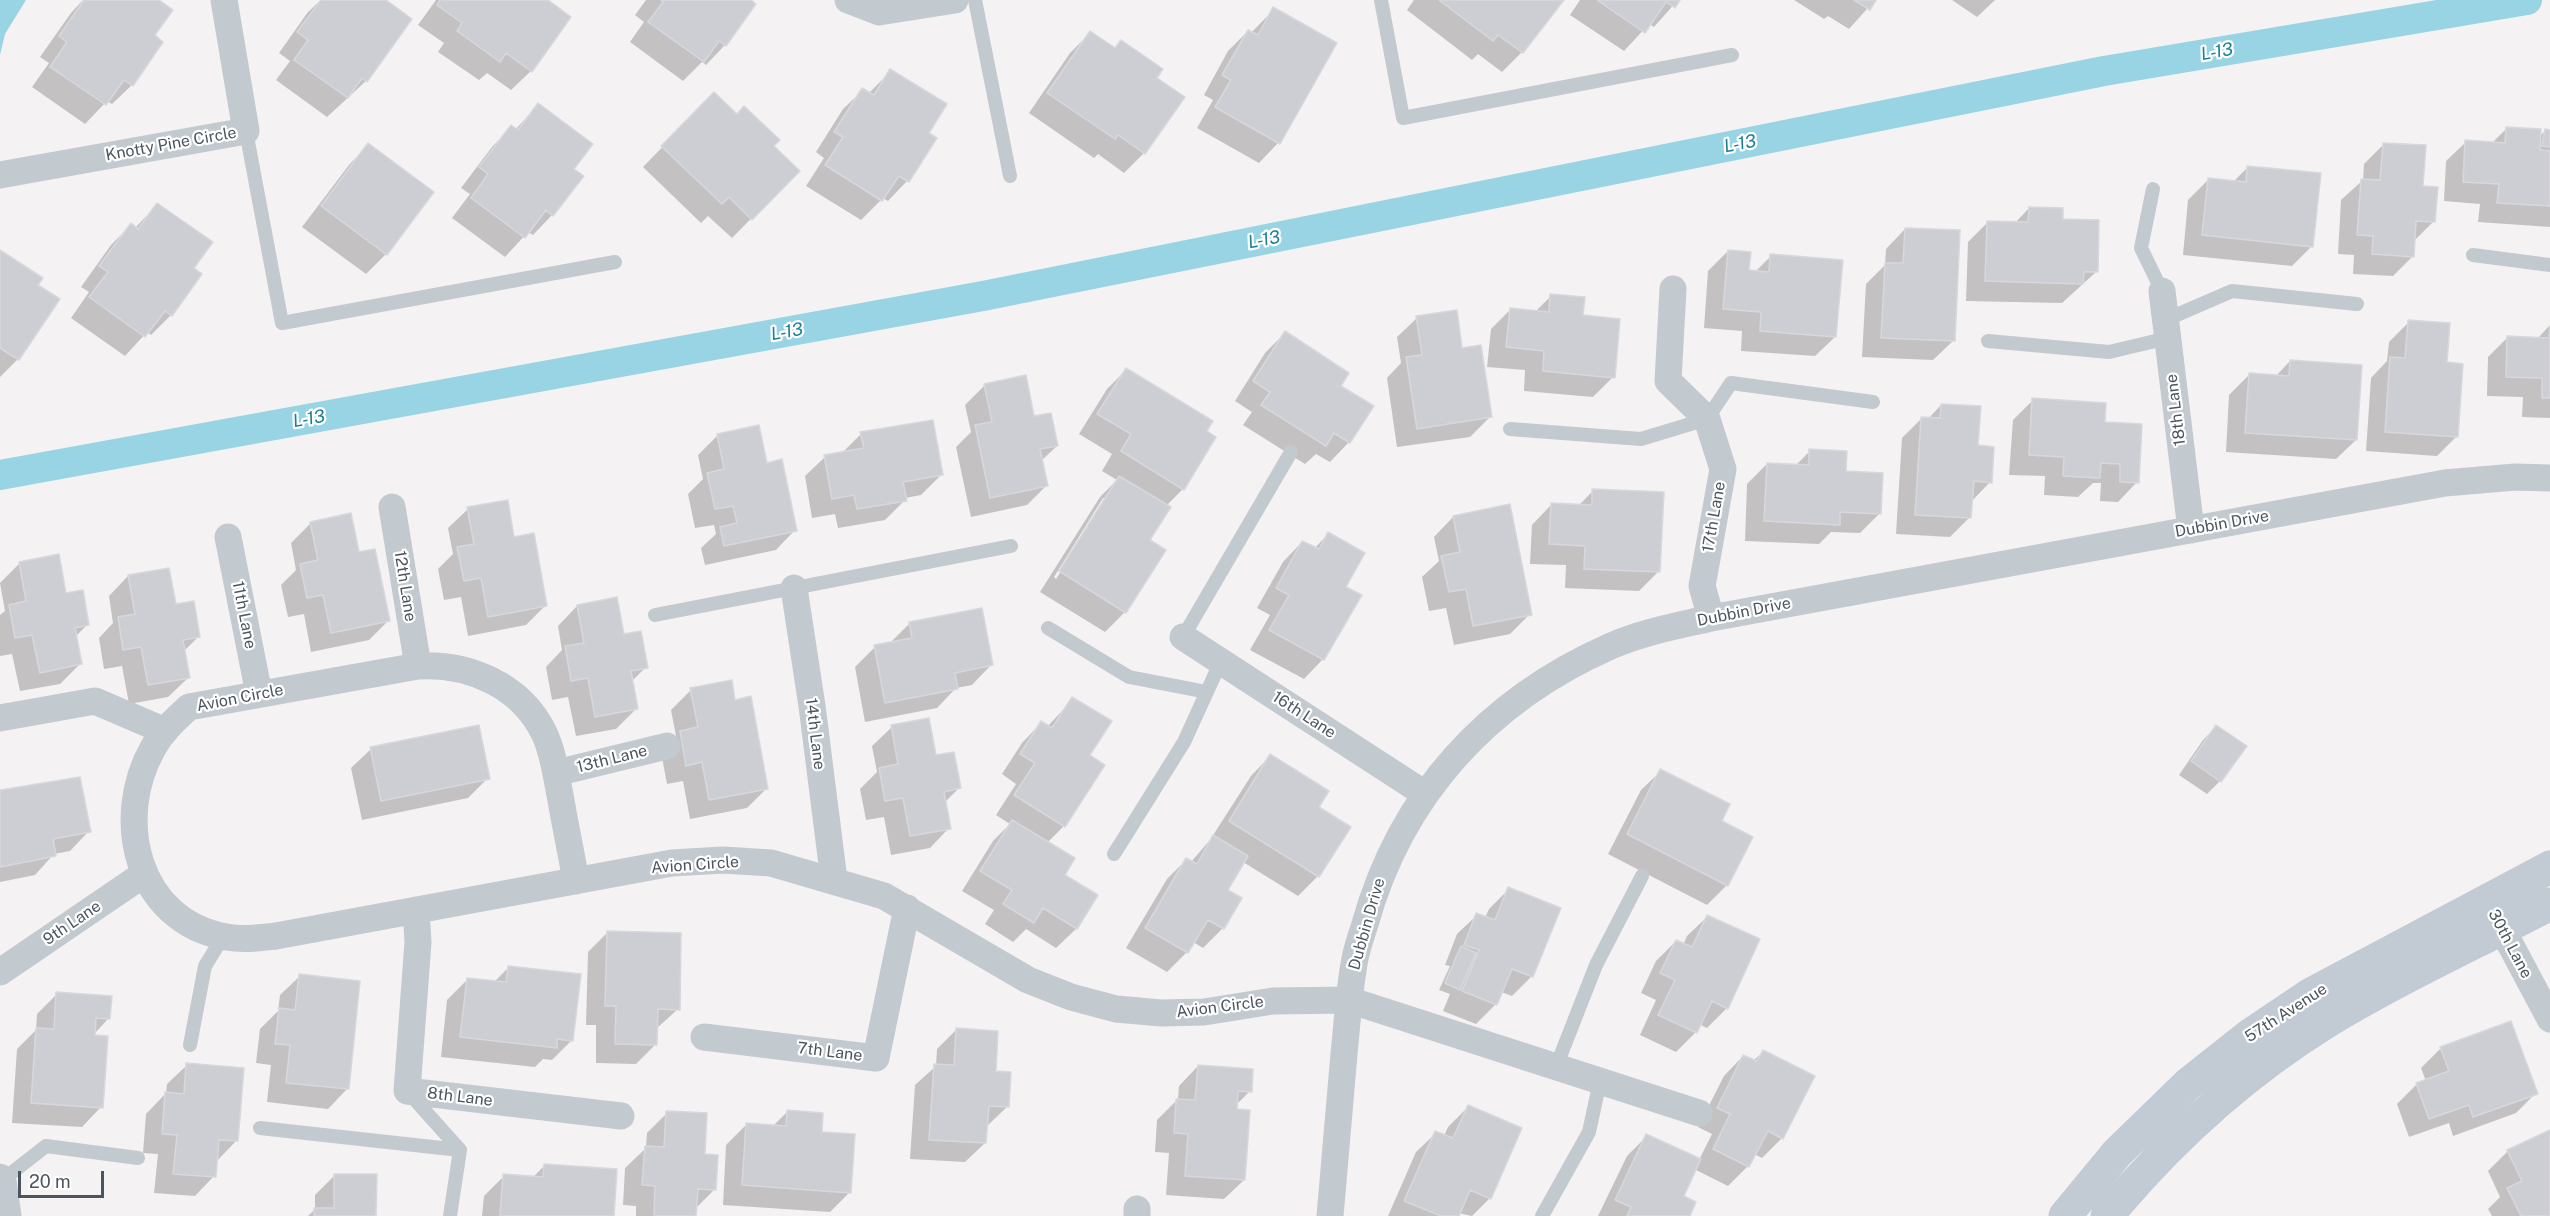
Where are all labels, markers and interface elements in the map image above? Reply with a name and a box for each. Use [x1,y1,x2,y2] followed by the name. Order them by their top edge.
[2199,39,2235,65] water label: L-13
[104,123,238,165] street label: Knotty Pine Circle
[1722,130,1758,158] water label: L-13
[1246,226,1282,254] water label: L-13
[769,319,805,345] water label: L-13
[2162,373,2190,447] street label: 18th Lane
[291,406,327,432] water label: L-13
[1698,480,1730,554] street label: 17th Lane
[2174,506,2270,542] street label: Dubbin Drive
[390,549,420,623] street label: 12th Lane
[228,580,260,650] street label: 11th Lane
[1696,594,1792,630] street label: Dubbin Drive
[195,680,285,716] street label: Avion Circle
[1269,687,1339,743] street label: 16th Lane
[801,697,829,771] street label: 14th Lane
[575,741,649,777] street label: 13th Lane
[650,852,740,878] street label: Avion Circle
[1345,876,1389,972] street label: Dubbin Drive
[40,897,104,949] street label: 9th Lane
[2484,906,2536,982] street label: 30th Lane
[2241,979,2331,1047] street label: 57th Avenue
[1175,992,1265,1022] street label: Avion Circle
[797,1039,863,1065] street label: 7th Lane
[426,1083,494,1111] street label: 8th Lane
[21,1159,106,1197] scale bar
[29,1171,71,1192] text: 20 m

